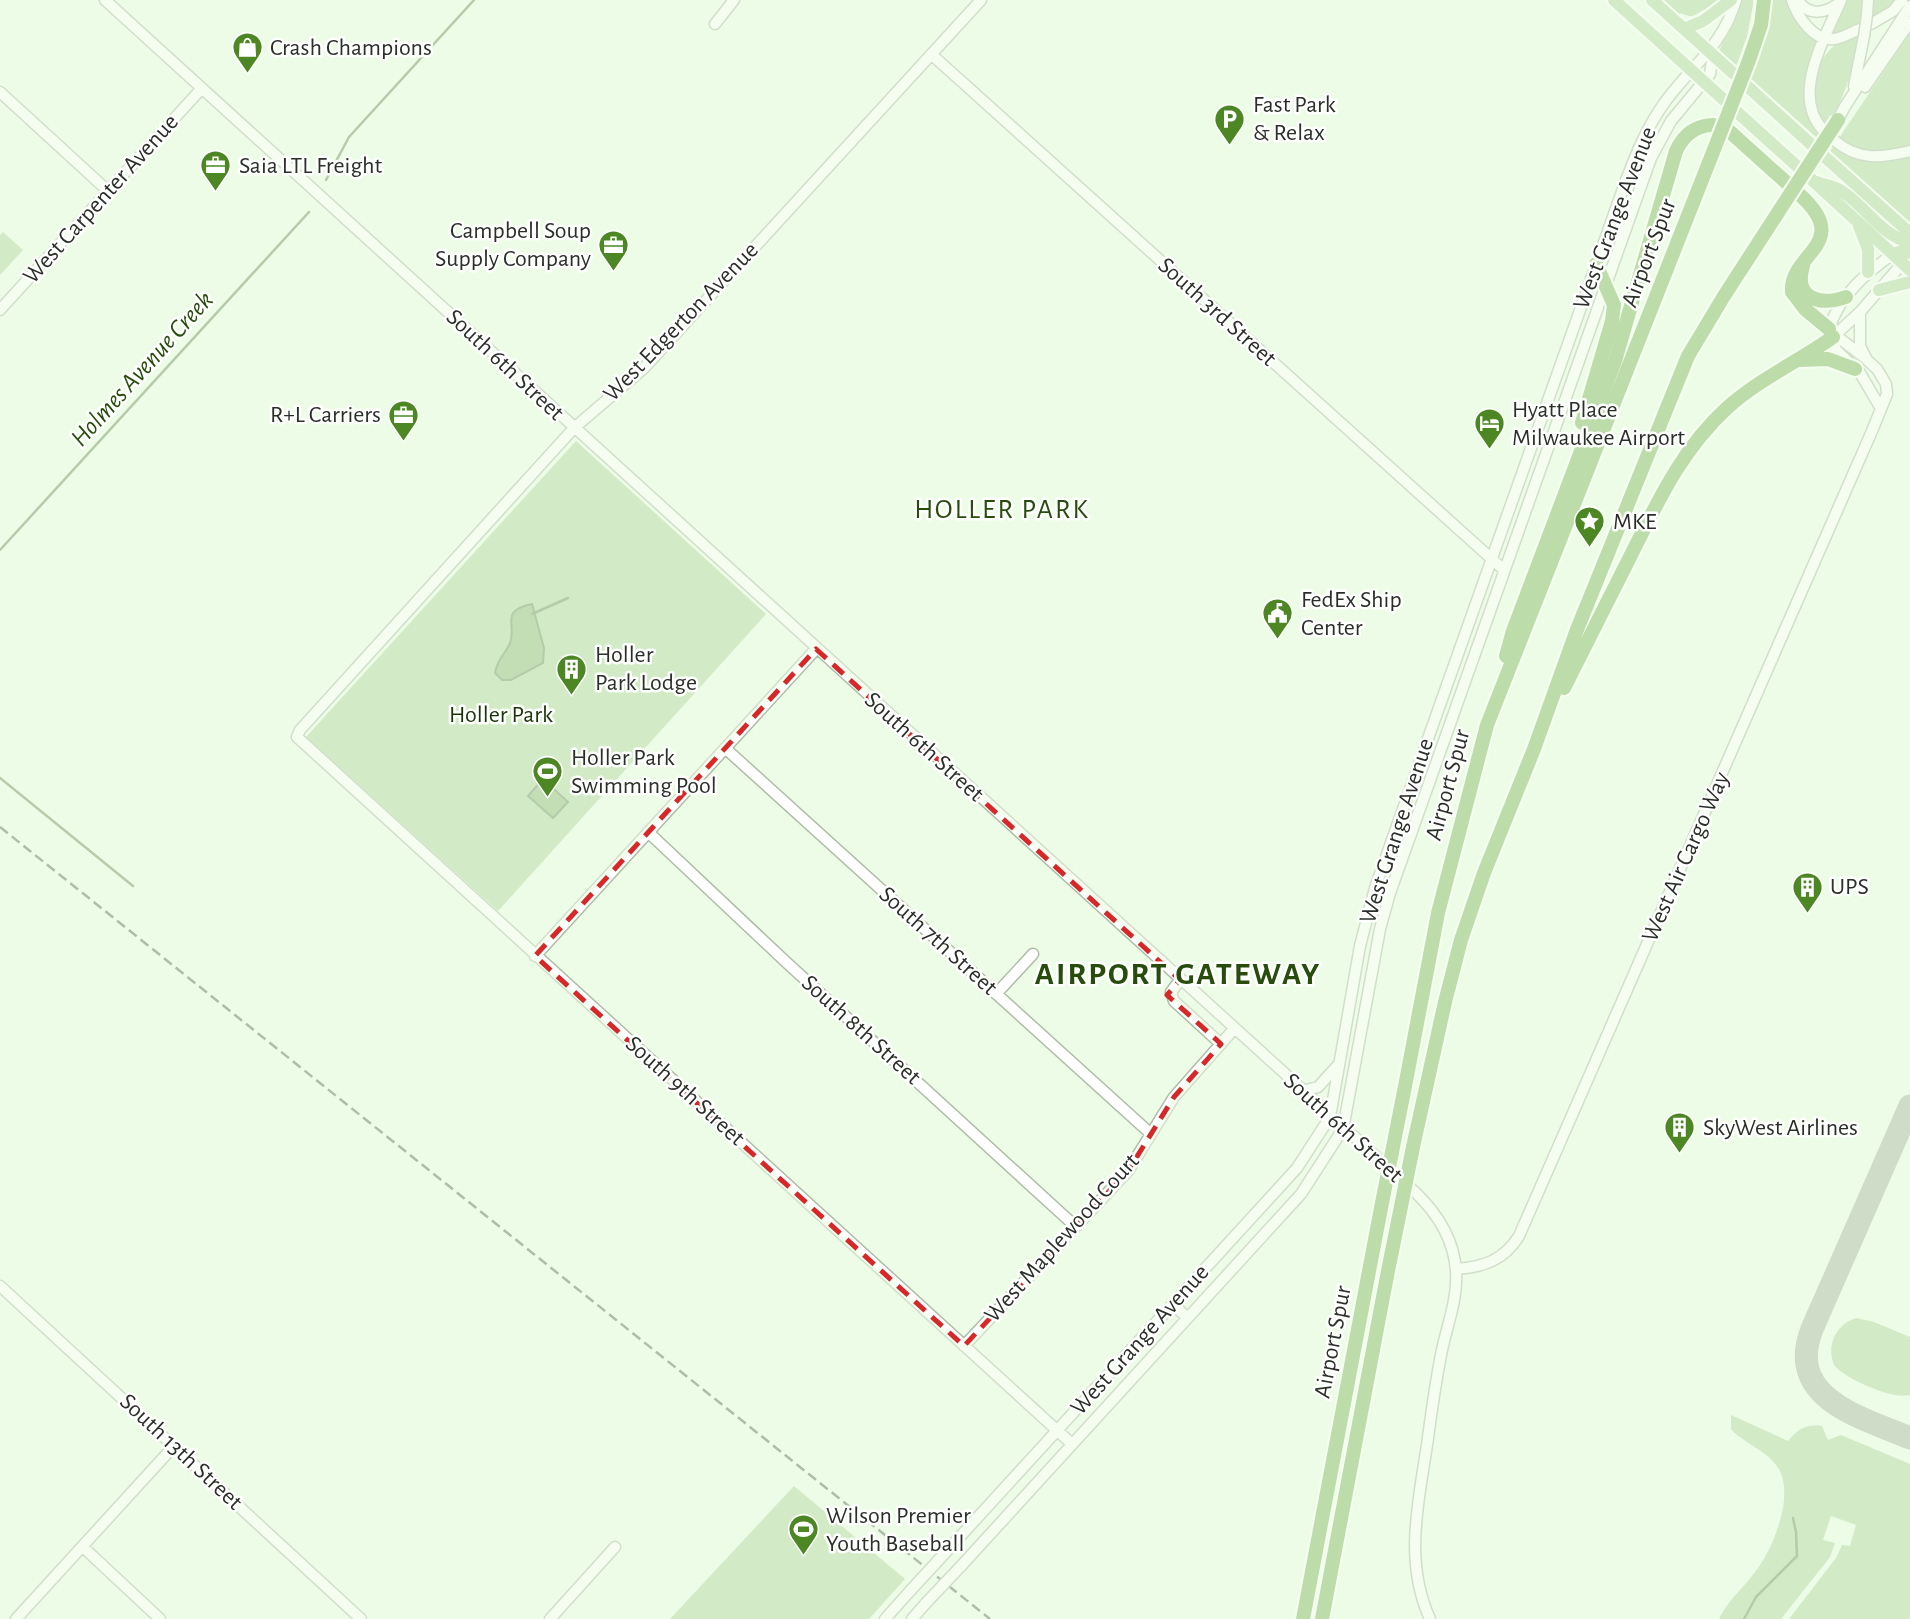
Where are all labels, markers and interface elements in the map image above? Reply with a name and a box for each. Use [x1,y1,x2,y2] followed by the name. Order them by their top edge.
[230,31,264,75] shop icon: Crash Champions
[270,36,432,60] place label: Crash Champions
[1253,93,1336,145] place label: Fast Park & Relax
[1213,102,1247,146] parking icon: Fast Park & Relax
[19,110,183,288] street label: West Carpenter Avenue
[1569,123,1661,313] street label: West Grange Avenue
[199,149,233,193] office icon: Saia LTL Freight
[239,154,383,178] place label: Saia LTL Freight
[1617,195,1681,310] street label: Airport Spur
[435,219,591,271] place label: Campbell Soup Supply Company
[597,228,631,272] office icon: Campbell Soup Supply Company
[599,238,763,406] street label: West Edgerton Avenue
[1153,253,1281,371] street label: South 3rd Street
[66,287,218,451] water label: Holmes Avenue Creek
[442,305,569,425] street label: South 6th Street
[387,398,421,442] office icon: R+L Carriers
[1512,398,1685,450] place label: Hyatt Place Milwaukee Airport
[270,403,381,427] place label: R+L Carriers
[1472,407,1506,451] hotel icon: Hyatt Place Milwaukee Airport
[914,496,1090,524] district label: HOLLER PARK
[1573,505,1607,549] place icon: MKE
[1613,510,1657,534] place label: MKE
[1301,588,1402,640] place label: FedEx Ship Center
[1261,597,1295,641] public building icon: FedEx Ship Center
[595,643,697,695] place label: Holler Park Lodge
[555,652,589,696] building icon: Holler Park Lodge
[860,688,988,807] street label: South 6th Street
[449,703,553,727] park label: Holler Park
[1422,727,1474,843] street label: Airport Spur
[1356,735,1438,927] street label: West Grange Avenue
[571,746,717,798] place label: Holler Park Swimming Pool
[531,755,565,799] sports icon: Holler Park Swimming Pool
[1638,769,1734,945] street label: West Air Cargo Way
[1790,870,1824,914] building icon: UPS
[1830,875,1869,899] place label: UPS
[874,882,1002,1000] street label: South 7th Street
[1035,958,1321,990] district label: AIRPORT GATEWAY
[797,971,925,1090] street label: South 8th Street
[621,1032,749,1151] street label: South 9th Street
[1279,1069,1407,1188] street label: South 6th Street
[1663,1111,1697,1155] building icon: SkyWest Airlines
[1703,1116,1858,1140] place label: SkyWest Airlines
[980,1149,1144,1327] street label: West Maplewood Court
[1066,1260,1214,1420] street label: West Grange Avenue
[1310,1284,1356,1400] street label: Airport Spur
[115,1389,247,1515] street label: South 13th Street
[826,1504,971,1556] place label: Wilson Premier Youth Baseball
[786,1513,820,1557] sports icon: Wilson Premier Youth Baseball

